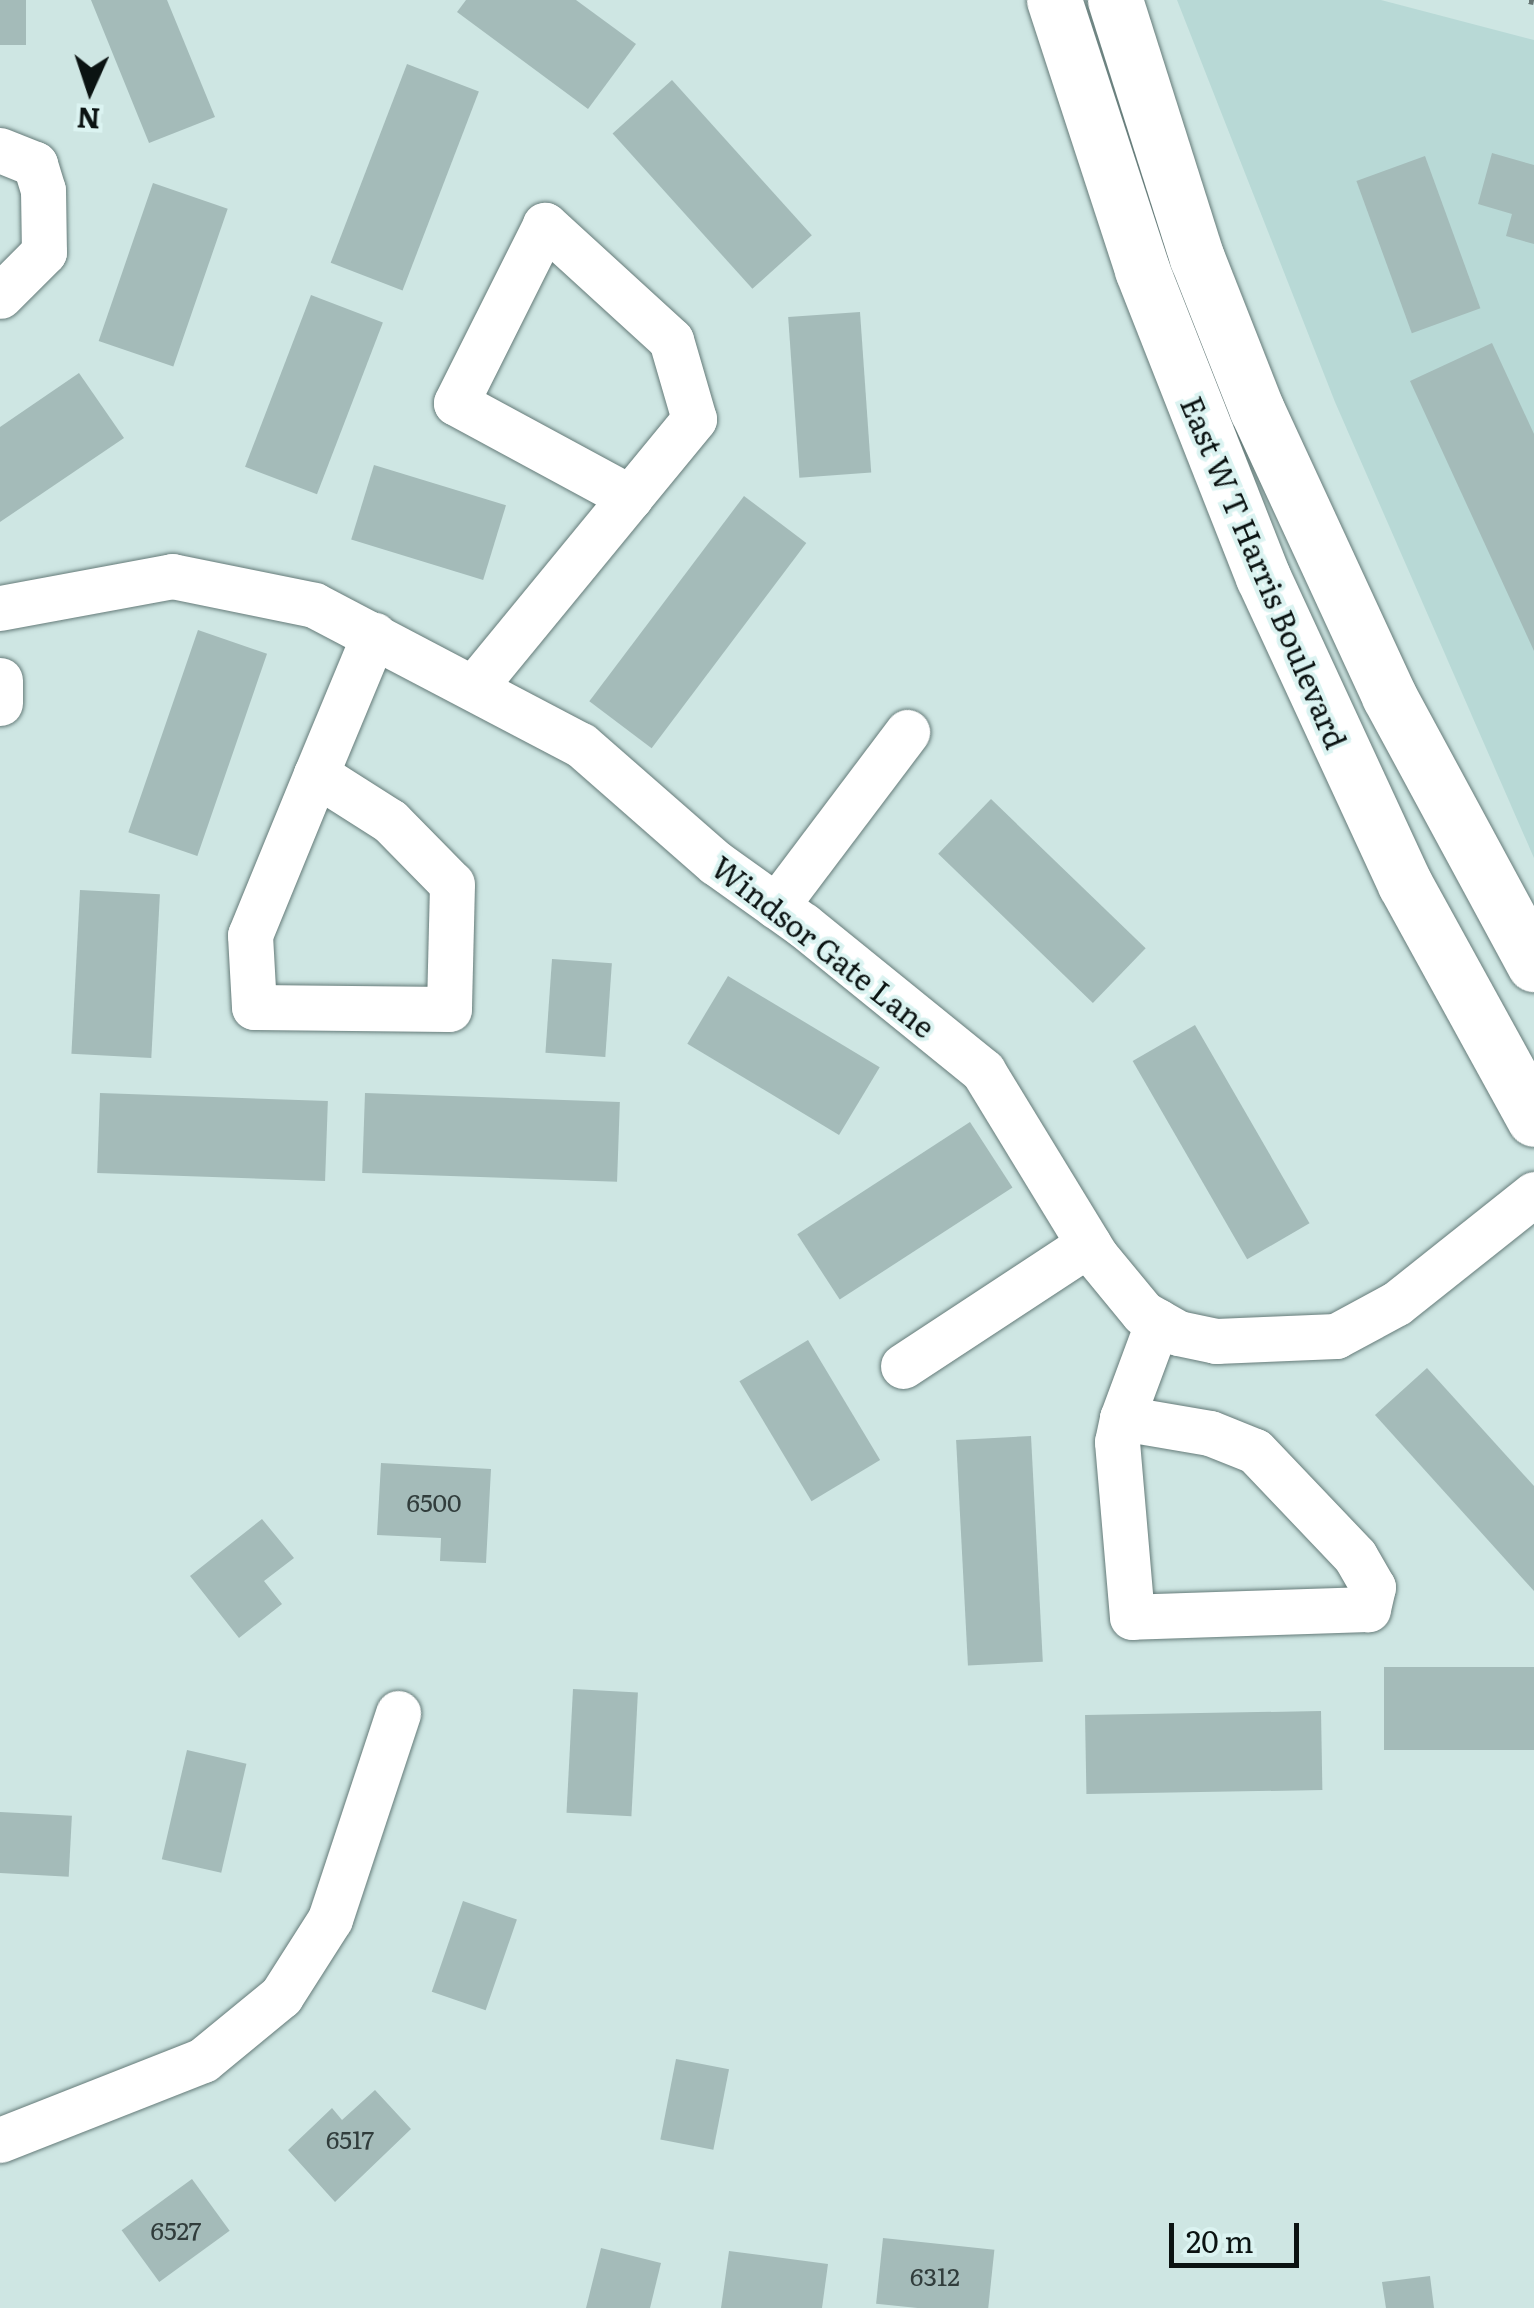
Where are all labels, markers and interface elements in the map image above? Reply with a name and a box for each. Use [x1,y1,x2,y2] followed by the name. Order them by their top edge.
[40,40,140,140] north arrow
[76,98,101,142] text: N
[1174,391,1356,753] street label: East W T Harris Boulevard
[705,848,943,1044] street label: Windsor Gate Lane
[406,1487,462,1517] house number: 6500
[326,2124,374,2154] house number: 6517
[1174,2203,1304,2265] scale bar
[151,2215,201,2245] house number: 6527
[1186,2218,1254,2262] text: 20 m
[910,2261,960,2291] house number: 6312

